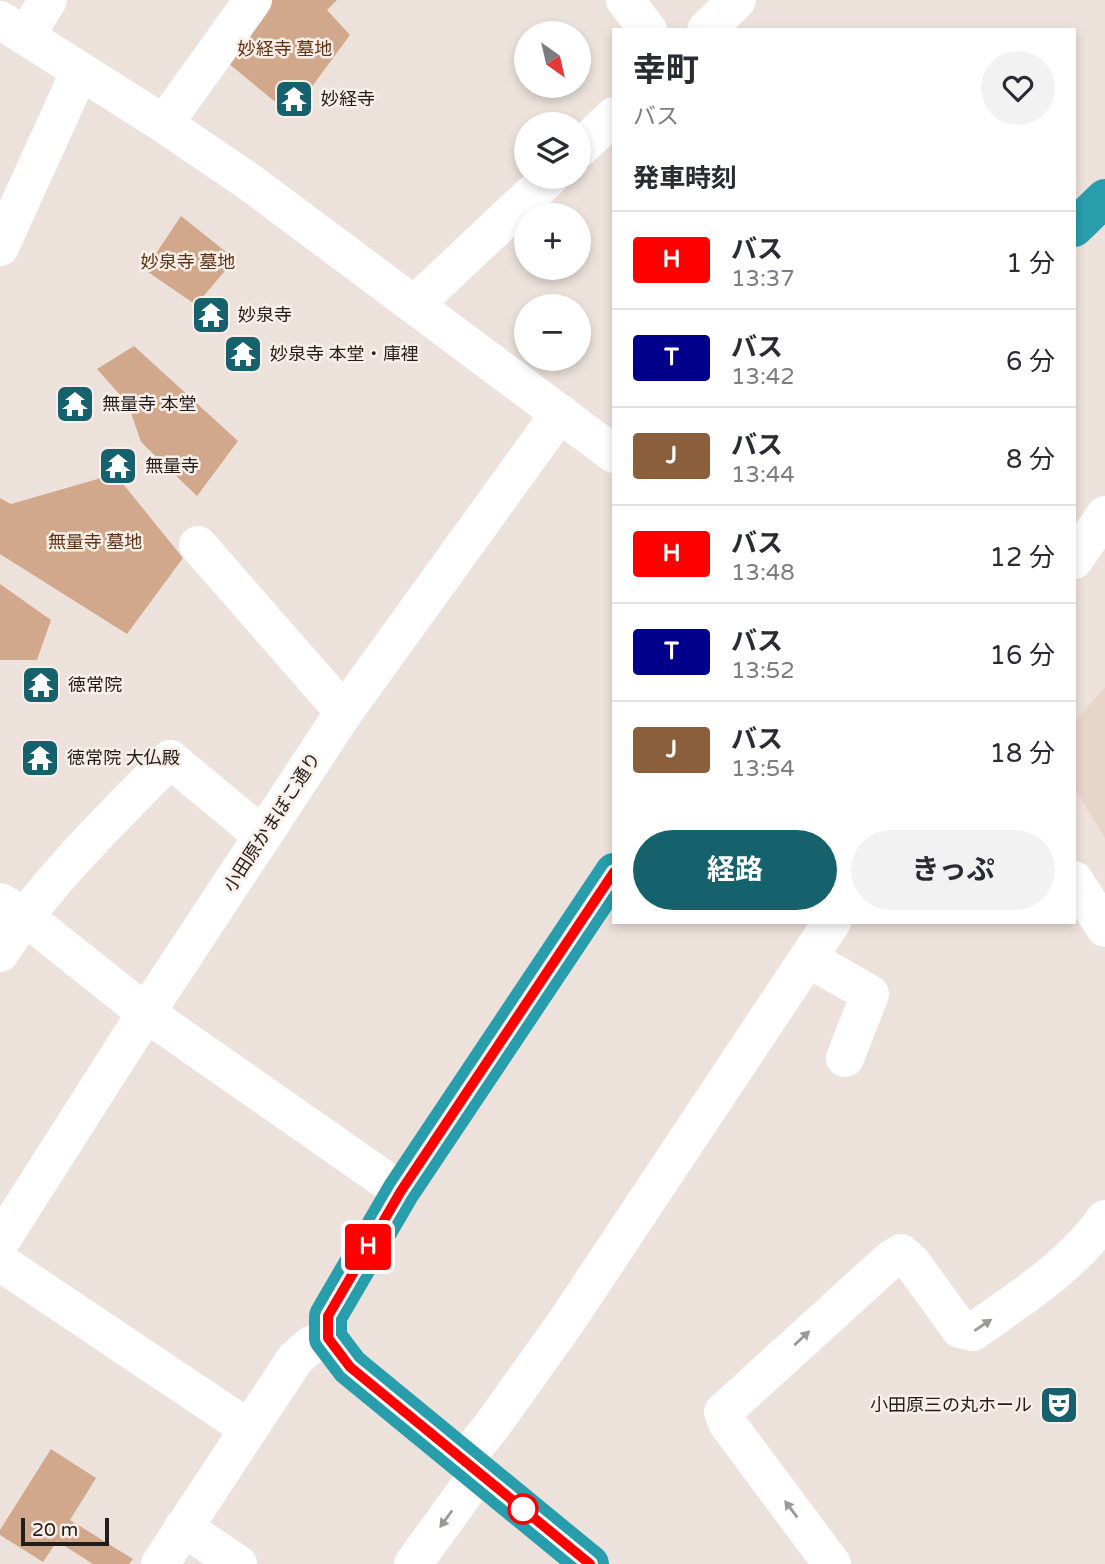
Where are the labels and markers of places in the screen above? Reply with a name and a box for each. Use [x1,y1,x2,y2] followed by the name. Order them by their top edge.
[273,78,315,120] temple icon: 妙経寺
[321,88,375,110] place label: 妙経寺
[190,294,232,336] temple icon: 妙泉寺
[238,304,292,326] place label: 妙泉寺
[222,333,264,375] temple icon: 妙泉寺 本堂・庫裡
[270,343,419,365] place label: 妙泉寺 本堂・庫裡
[54,383,96,425] temple icon: 無量寺 本堂
[102,393,197,415] place label: 無量寺 本堂
[97,445,139,487] temple icon: 無量寺
[145,455,199,477] place label: 無量寺
[20,664,62,706] temple icon: 徳常院
[68,674,122,696] place label: 徳常院
[19,737,61,779] temple icon: 徳常院 大仏殿
[67,747,180,769] place label: 徳常院 大仏殿
[1038,1384,1080,1426] theatre icon: 小田原三の丸ホール
[870,1394,1032,1416] place label: 小田原三の丸ホール
[508,1494,538,1524] unlabelled marker

